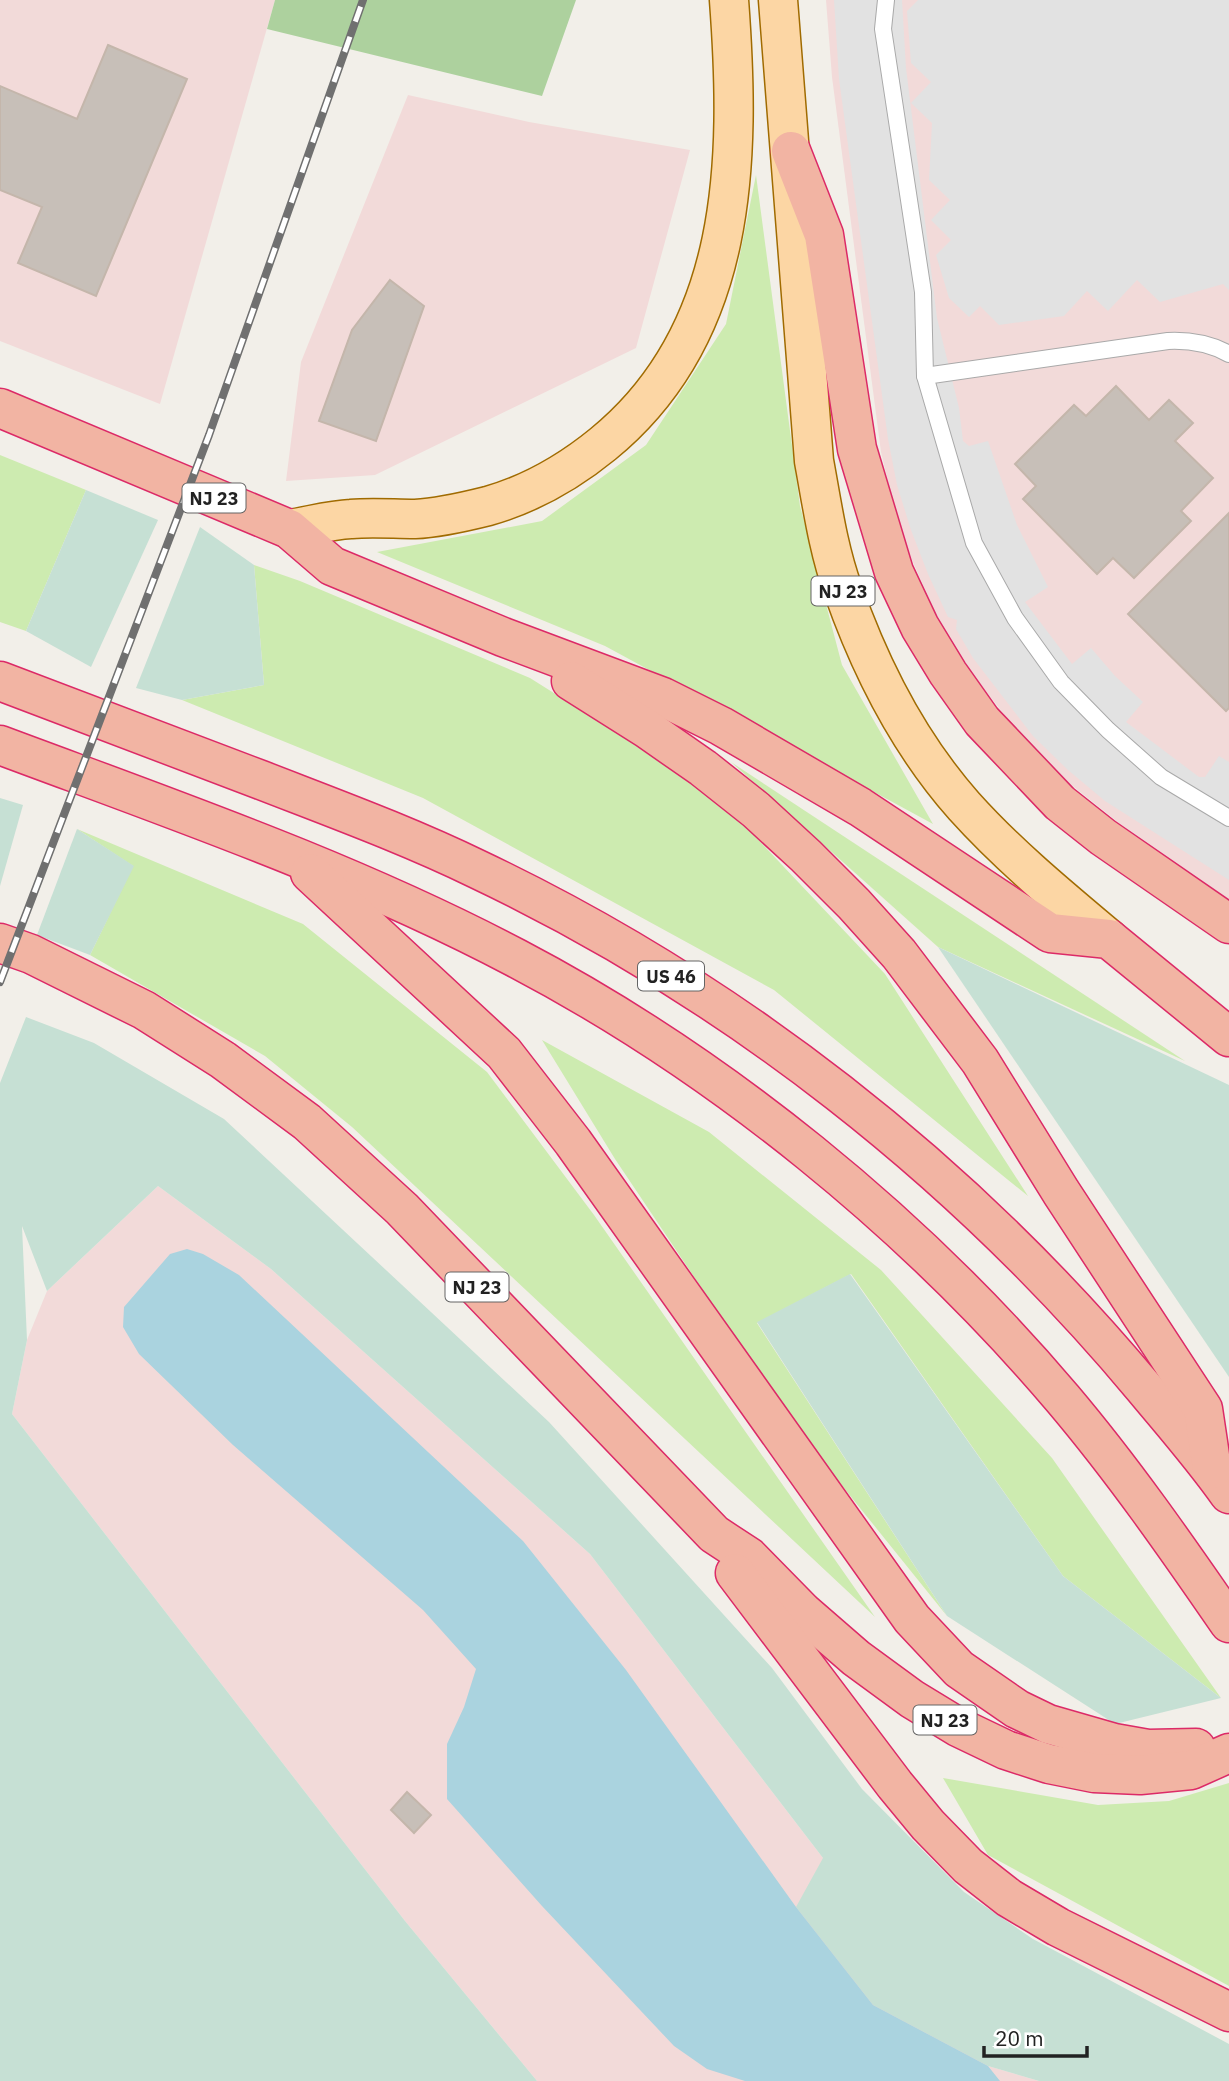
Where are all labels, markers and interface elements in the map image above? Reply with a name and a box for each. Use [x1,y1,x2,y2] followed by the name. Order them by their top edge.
[182,484,246,512] road number: NJ 23
[812,576,874,606] road number: NJ 23
[638,961,704,990] road number: US 46
[446,1272,508,1302] road number: NJ 23
[914,1706,976,1735] road number: NJ 23
[984,2014,1087,2058] scale bar
[995,2024,1044,2052] text: 20 m

